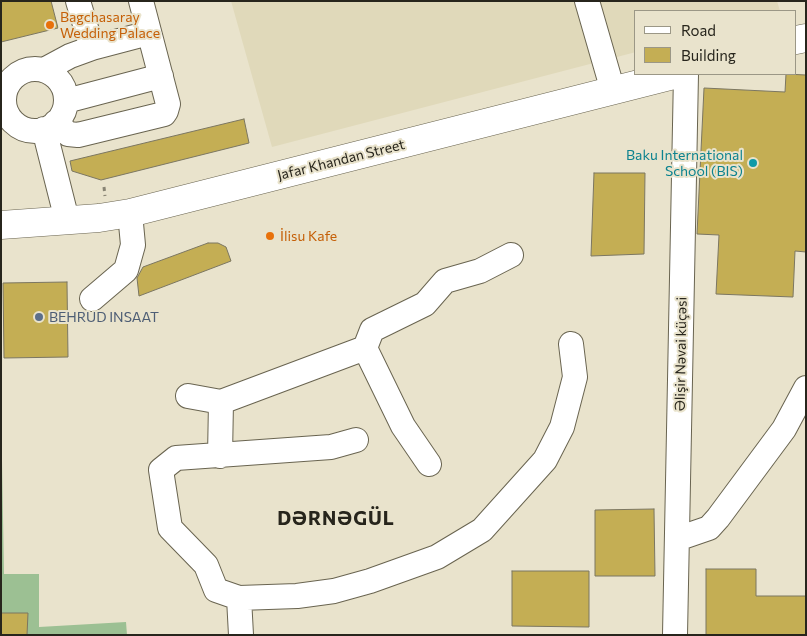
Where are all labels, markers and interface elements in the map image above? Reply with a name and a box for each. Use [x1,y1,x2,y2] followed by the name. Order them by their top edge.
[60,9,160,41] place label: Bagchasaray Wedding Palace
[634,10,797,75] legend
[44,19,56,31] marker: Bagchasaray Wedding Palace
[681,21,716,39] text: Road
[681,46,736,64] text: Building
[275,136,407,184] street label: Jafar Khandan Street
[626,147,743,180] place label: Baku International School (BIS)
[747,157,759,169] marker: Baku International School (BIS)
[280,228,337,244] place label: İlisu Kafe
[264,230,276,242] marker: İlisu Kafe
[672,297,690,411] street label: Əlişir Nəvai küçəsi
[49,309,159,325] place label: BEHRUD INSAAT
[33,311,45,323] marker: BEHRUD INSAAT
[276,508,396,530] district label: DƏRNƏGÜL

